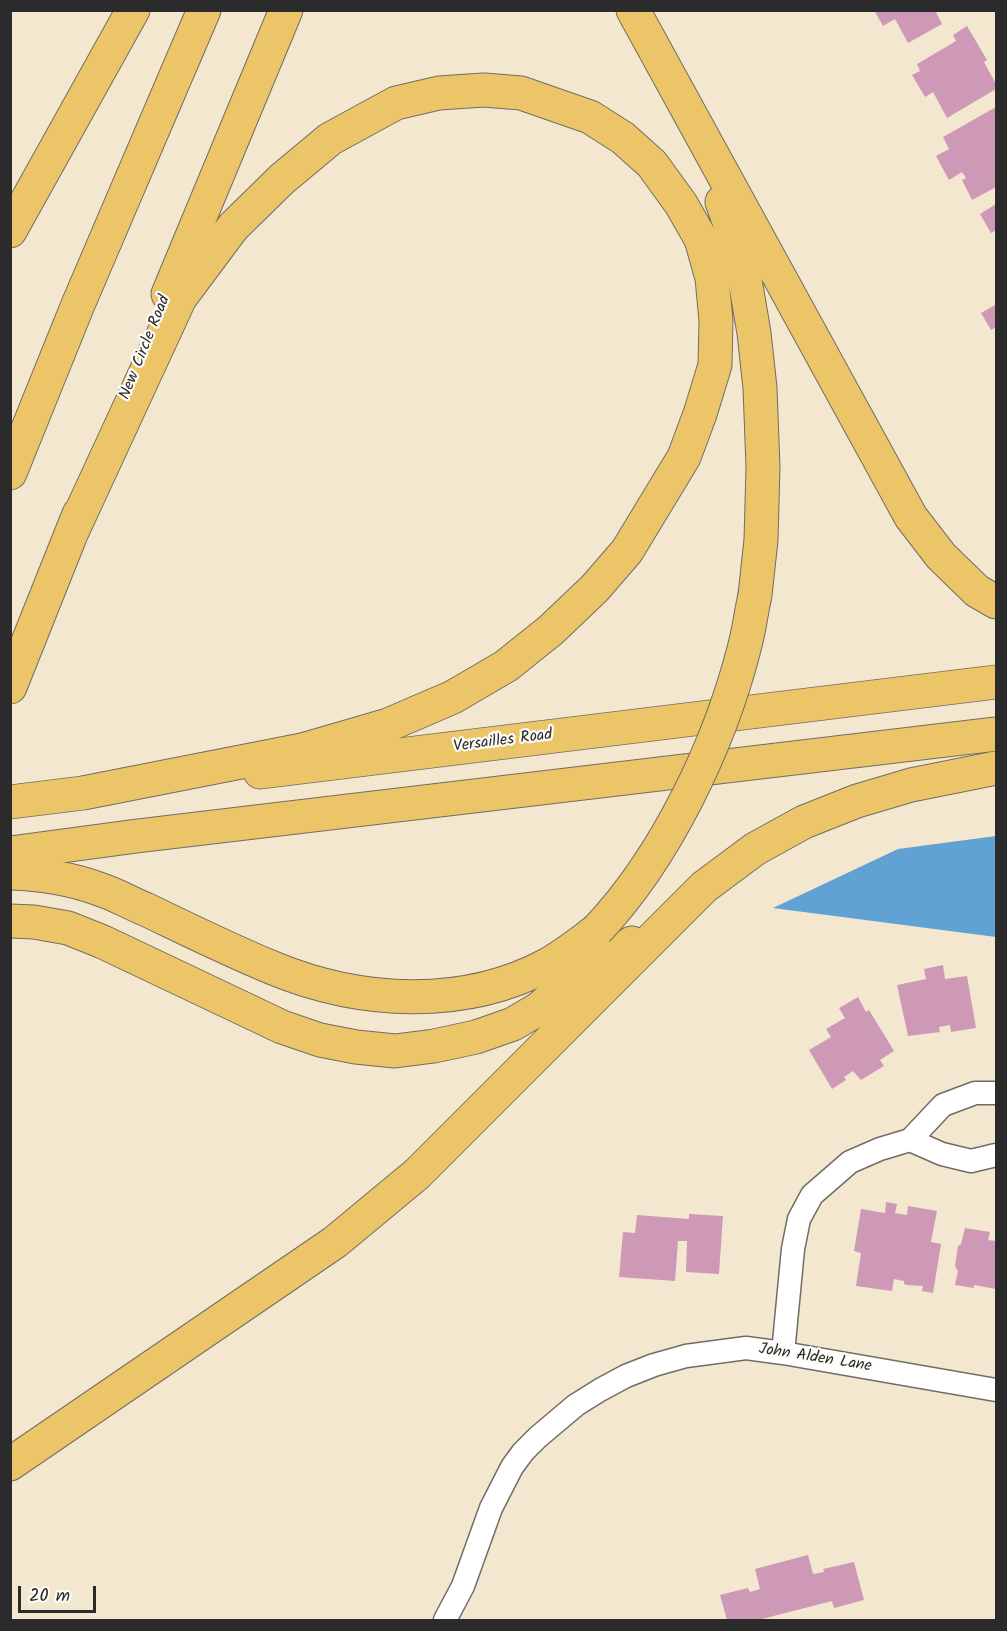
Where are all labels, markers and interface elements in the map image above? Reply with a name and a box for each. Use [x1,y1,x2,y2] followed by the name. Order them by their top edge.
[116,293,176,403] street label: New Circle Road
[452,726,554,758] street label: Versailles Road
[757,1341,873,1377] street label: John Alden Lane
[21,1574,99,1612] scale bar
[29,1582,70,1611] text: 20 m

